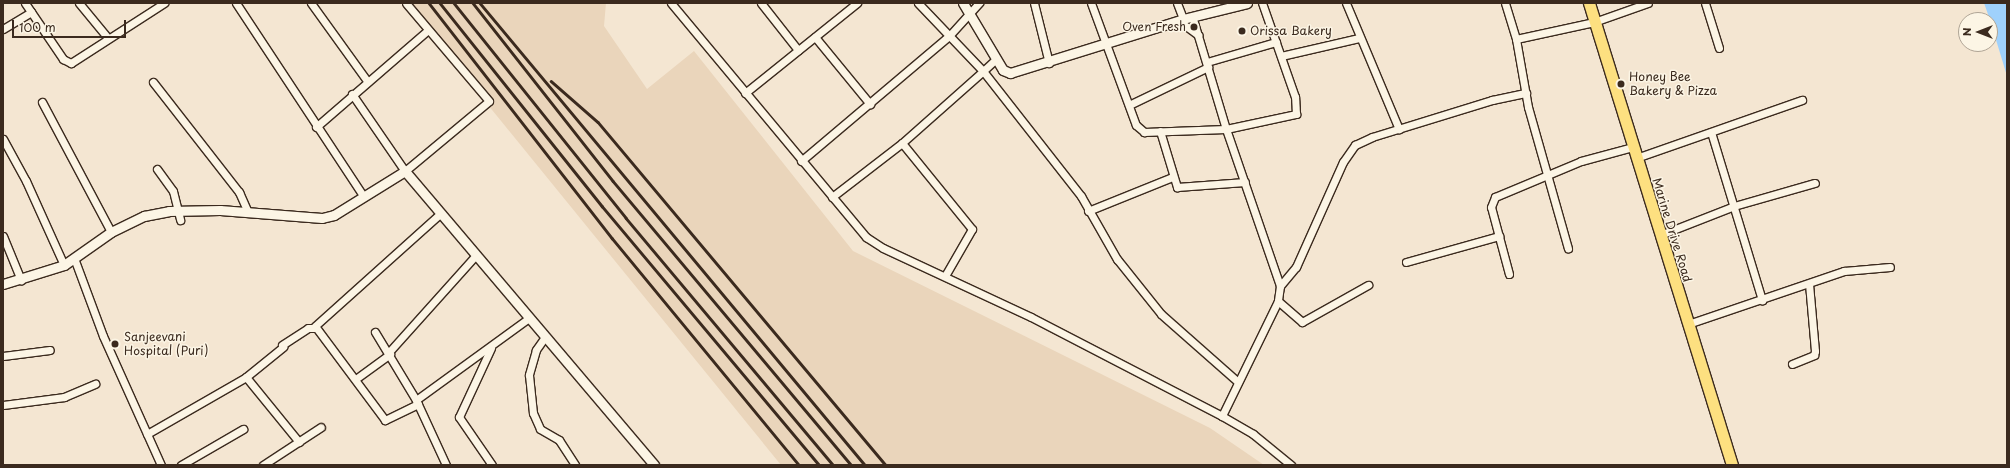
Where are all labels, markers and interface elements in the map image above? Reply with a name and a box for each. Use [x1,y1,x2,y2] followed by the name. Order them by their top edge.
[14,12,128,38] scale bar
[1958,12,1998,52] north arrow
[19,18,56,36] text: 100 m
[1122,20,1186,34] place label: Oven Fresh
[1189,22,1199,32] marker: Oven Fresh
[1250,24,1332,38] place label: Orissa Bakery
[1237,26,1247,36] marker: Orissa Bakery
[1958,28,1975,36] text: N
[1629,70,1717,98] place label: Honey Bee Bakery & Pizza
[1616,79,1626,89] marker: Honey Bee Bakery & Pizza
[1649,176,1695,284] street label: Marine Drive Road
[124,330,208,358] place label: Sanjeevani Hospital (Puri)
[109,338,121,350] marker: Sanjeevani Hospital (Puri)

